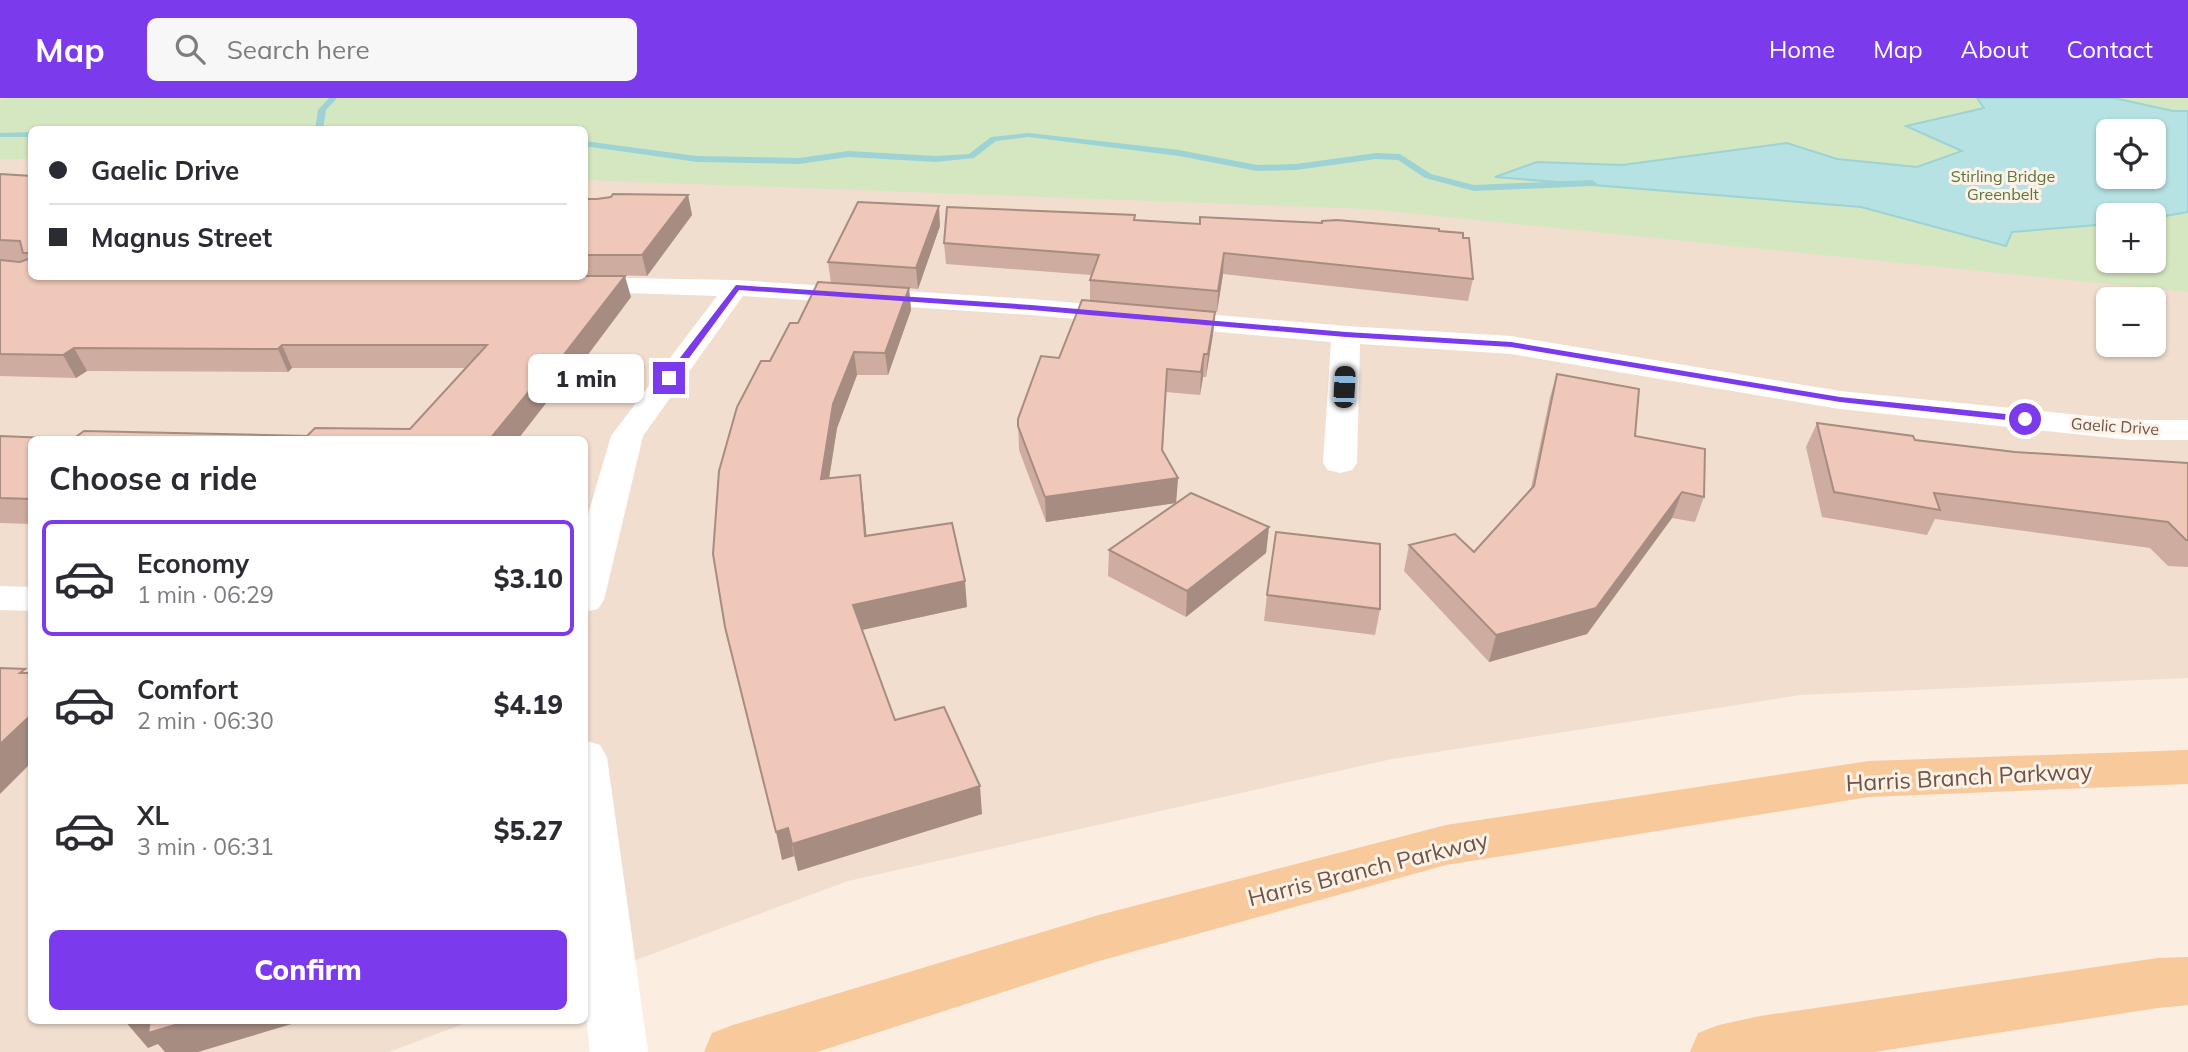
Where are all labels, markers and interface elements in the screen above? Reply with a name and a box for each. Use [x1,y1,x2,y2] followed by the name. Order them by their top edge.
[147,18,637,81] search box
[35,29,105,70] text: Map
[171,30,209,68] icon: search
[227,33,370,66] text: Search here
[1769,34,1835,64] text: Home
[1873,34,1923,64] text: Map
[1961,34,2029,64] text: About
[2067,34,2153,64] text: Contact
[2096,119,2166,357] map controls
[2096,119,2166,189] button: locate
[91,154,239,187] text: Gaelic Drive
[1951,166,2055,204] park label: Stirling Bridge Greenbelt
[2096,203,2166,273] button: +
[91,221,272,254] text: Magnus Street
[2096,287,2166,357] button: −
[529,354,644,402] callout: 1 min
[653,362,685,394] route end
[555,364,617,393] text: 1 min
[1333,365,1356,409] car
[2009,403,2041,435] route start
[2070,413,2160,439] street label: Gaelic Drive
[49,458,257,498] text: Choose a ride
[53,547,116,610] icon: car
[137,547,249,580] text: Economy
[494,562,563,595] text: $3.10
[137,580,274,609] text: 1 min · 06:29
[53,673,116,736] icon: car
[137,673,238,706] text: Comfort
[494,688,563,721] text: $4.19
[137,706,274,735] text: 2 min · 06:30
[1845,756,2093,797] street label: Harris Branch Parkway
[53,799,116,862] icon: car
[137,799,169,832] text: XL
[494,814,563,847] text: $5.27
[1245,825,1491,912] street label: Harris Branch Parkway
[137,832,274,861] text: 3 min · 06:31
[49,930,567,1010] button: Confirm

